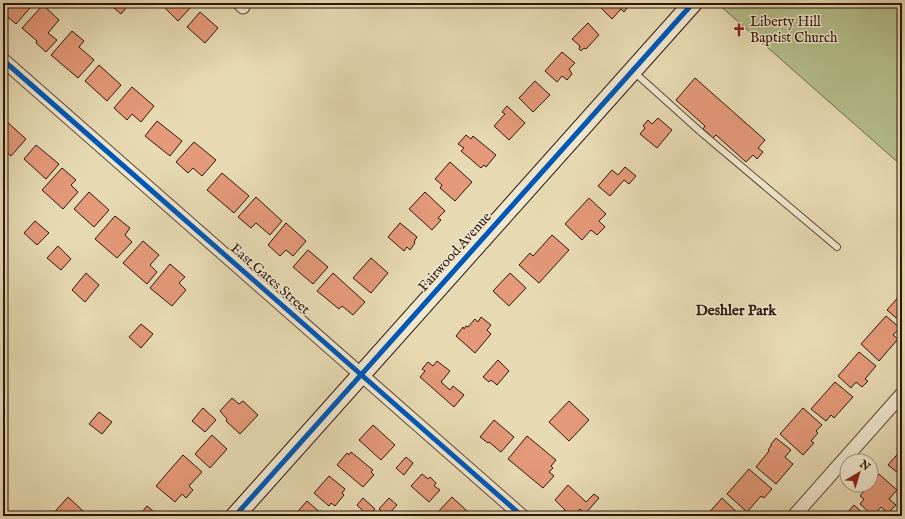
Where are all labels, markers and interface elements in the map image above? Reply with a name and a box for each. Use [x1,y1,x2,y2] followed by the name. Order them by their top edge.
[750,13,838,47] place label: Liberty Hill Baptist Church
[731,22,747,38] church icon: Liberty Hill Baptist Church
[414,208,496,296] street label: Fairwood Avenue
[226,240,314,319] street label: East Gates Street
[696,301,777,320] district label: Deshler Park
[839,453,879,493] north arrow
[856,457,873,475] text: N

